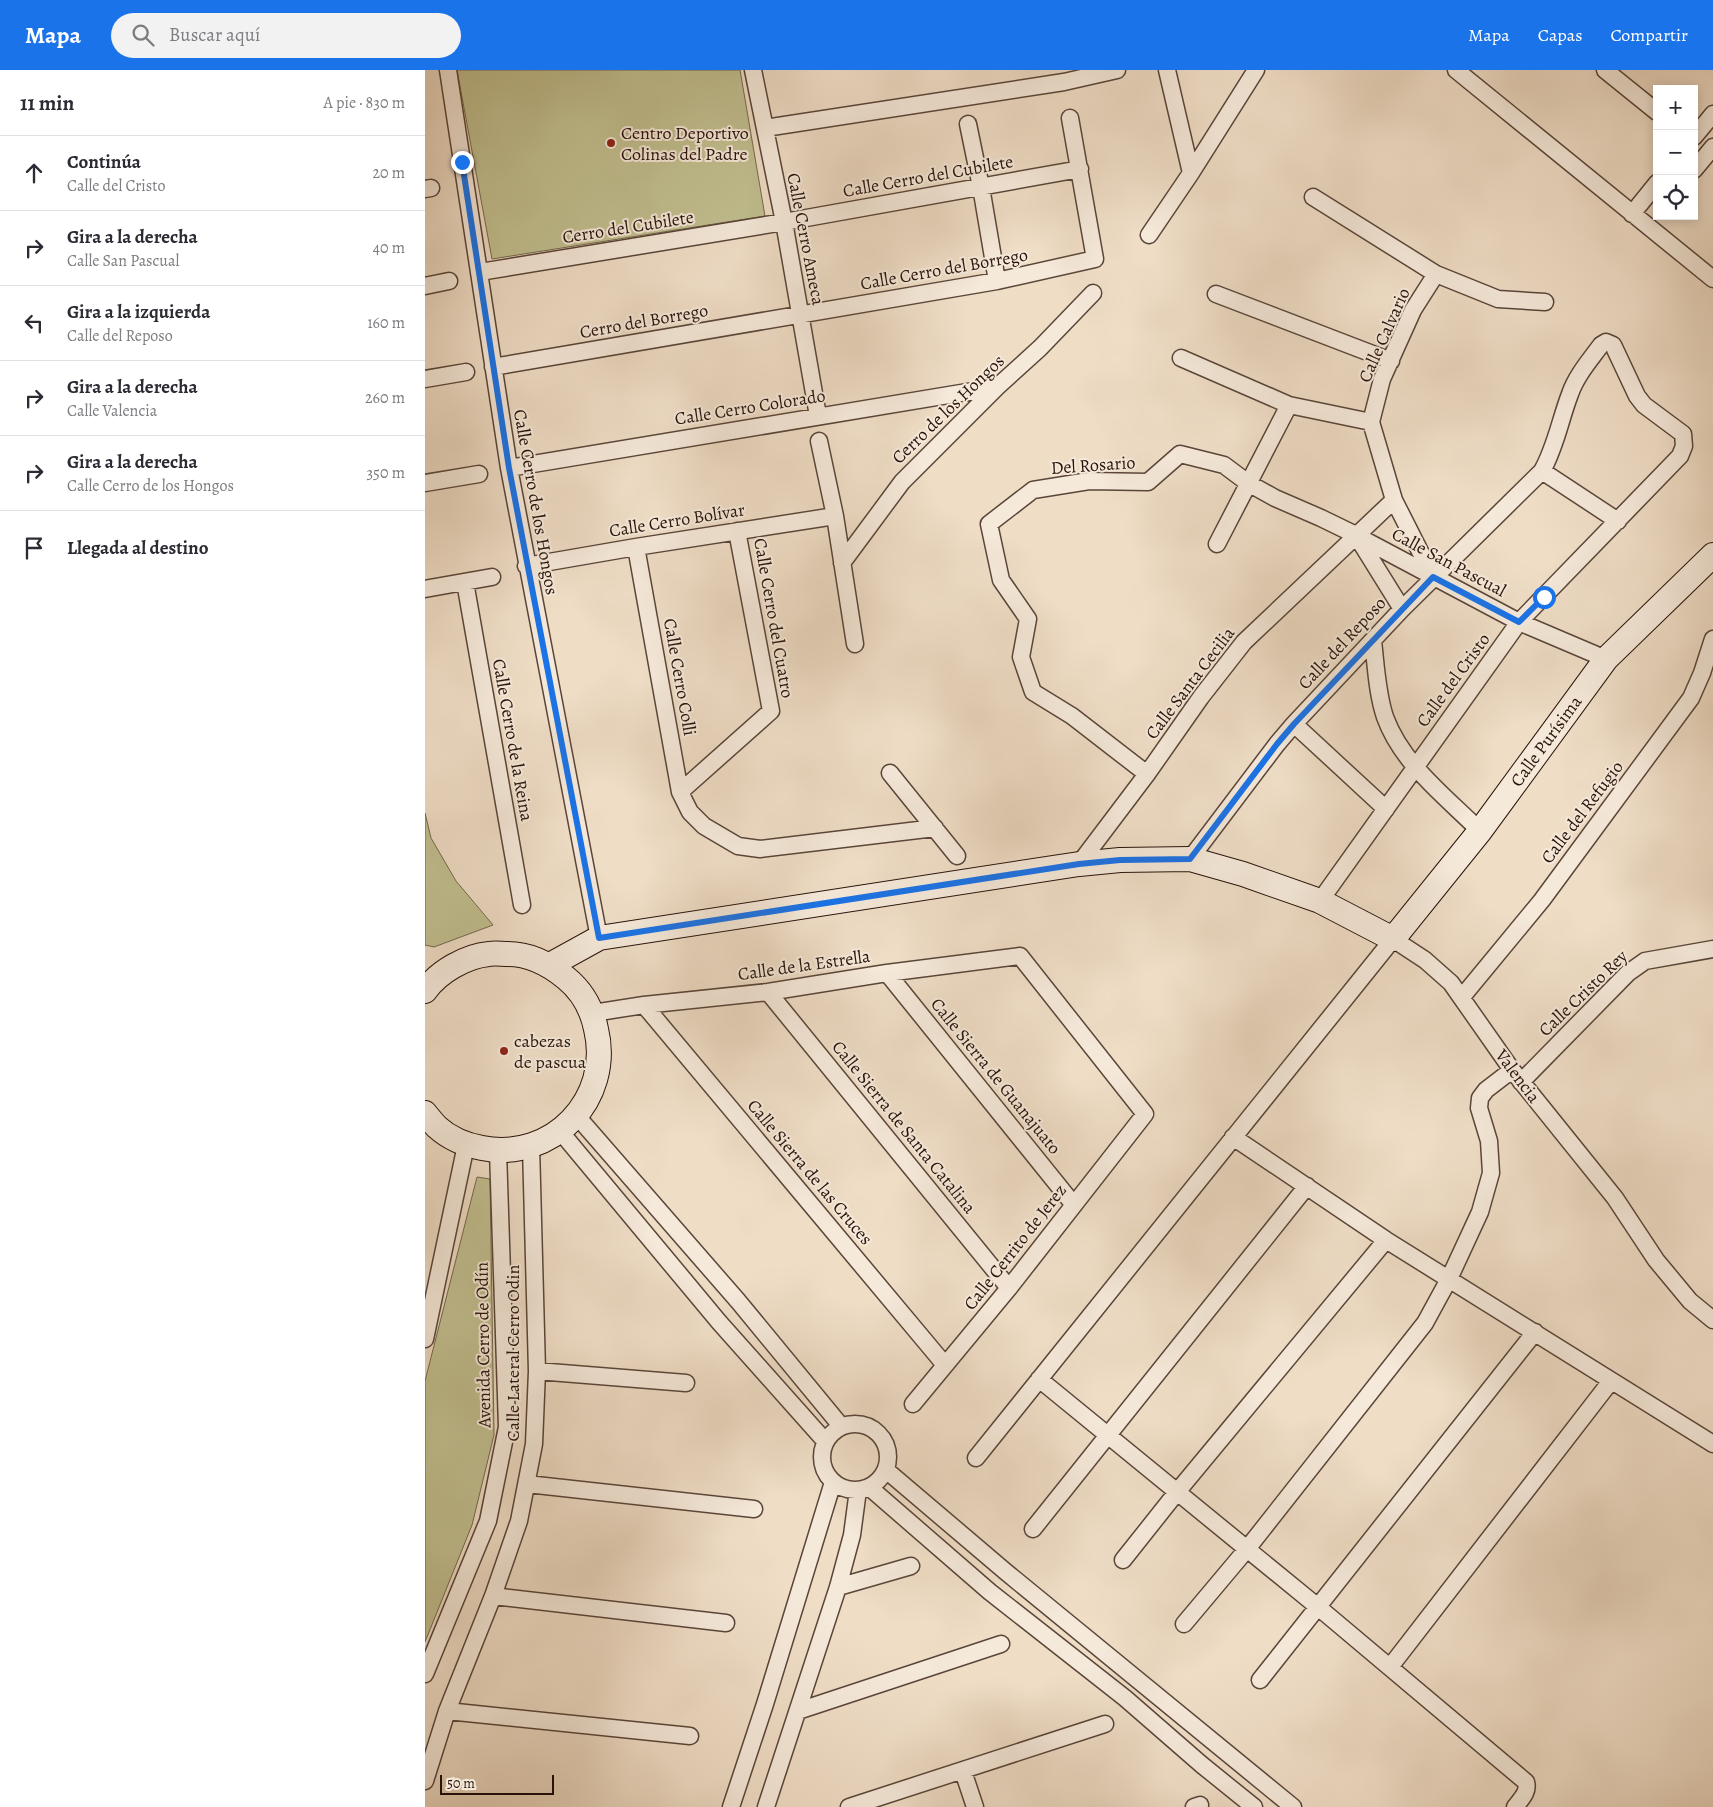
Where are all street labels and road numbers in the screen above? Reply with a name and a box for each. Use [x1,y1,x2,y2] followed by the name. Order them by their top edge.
[841,149,1015,203] street label: Calle Cerro del Cubilete
[781,171,831,308] street label: Calle Cerro Ameca
[561,205,695,249] street label: Cerro del Cubilete
[858,242,1030,296] street label: Calle Cerro del Borrego
[1352,284,1416,386] street label: Calle Calvario
[578,298,710,344] street label: Cerro del Borrego
[886,349,1010,469] street label: Cerro de los Hongos
[673,383,827,431] street label: Calle Cerro Colorado
[508,407,564,597] street label: Calle Cerro de los Hongos
[1050,450,1136,480] street label: Del Rosario
[607,497,747,543] street label: Calle Cerro Bolívar
[1388,522,1511,603] street label: Calle San Pascual
[748,536,800,700] street label: Calle Cerro del Cuatro
[1293,591,1391,695] street label: Calle del Reposo
[658,616,702,738] street label: Calle Cerro Colli
[1140,621,1241,744] street label: Calle Santa Cecilia
[1411,628,1495,732] street label: Calle del Cristo
[487,657,539,824] street label: Calle Cerro de la Reina
[1505,690,1588,791] street label: Calle Purísima
[1535,756,1629,868] street label: Calle del Refugio
[736,944,872,986] street label: Calle de la Estrella
[1533,944,1633,1042] street label: Calle Cristo Rey
[925,993,1067,1159] street label: Calle Sierra de Guanajuato
[827,1035,982,1219] street label: Calle Sierra de Santa Catalina
[1489,1043,1546,1108] street label: Valencia
[742,1094,878,1250] street label: Calle Sierra de las Cruces
[958,1179,1072,1315] street label: Calle Cerrito de Jerez
[470,1262,496,1429] street label: Avenida Cerro de Odín
[501,1264,525,1441] street label: Calle Lateral Cerro Odin

